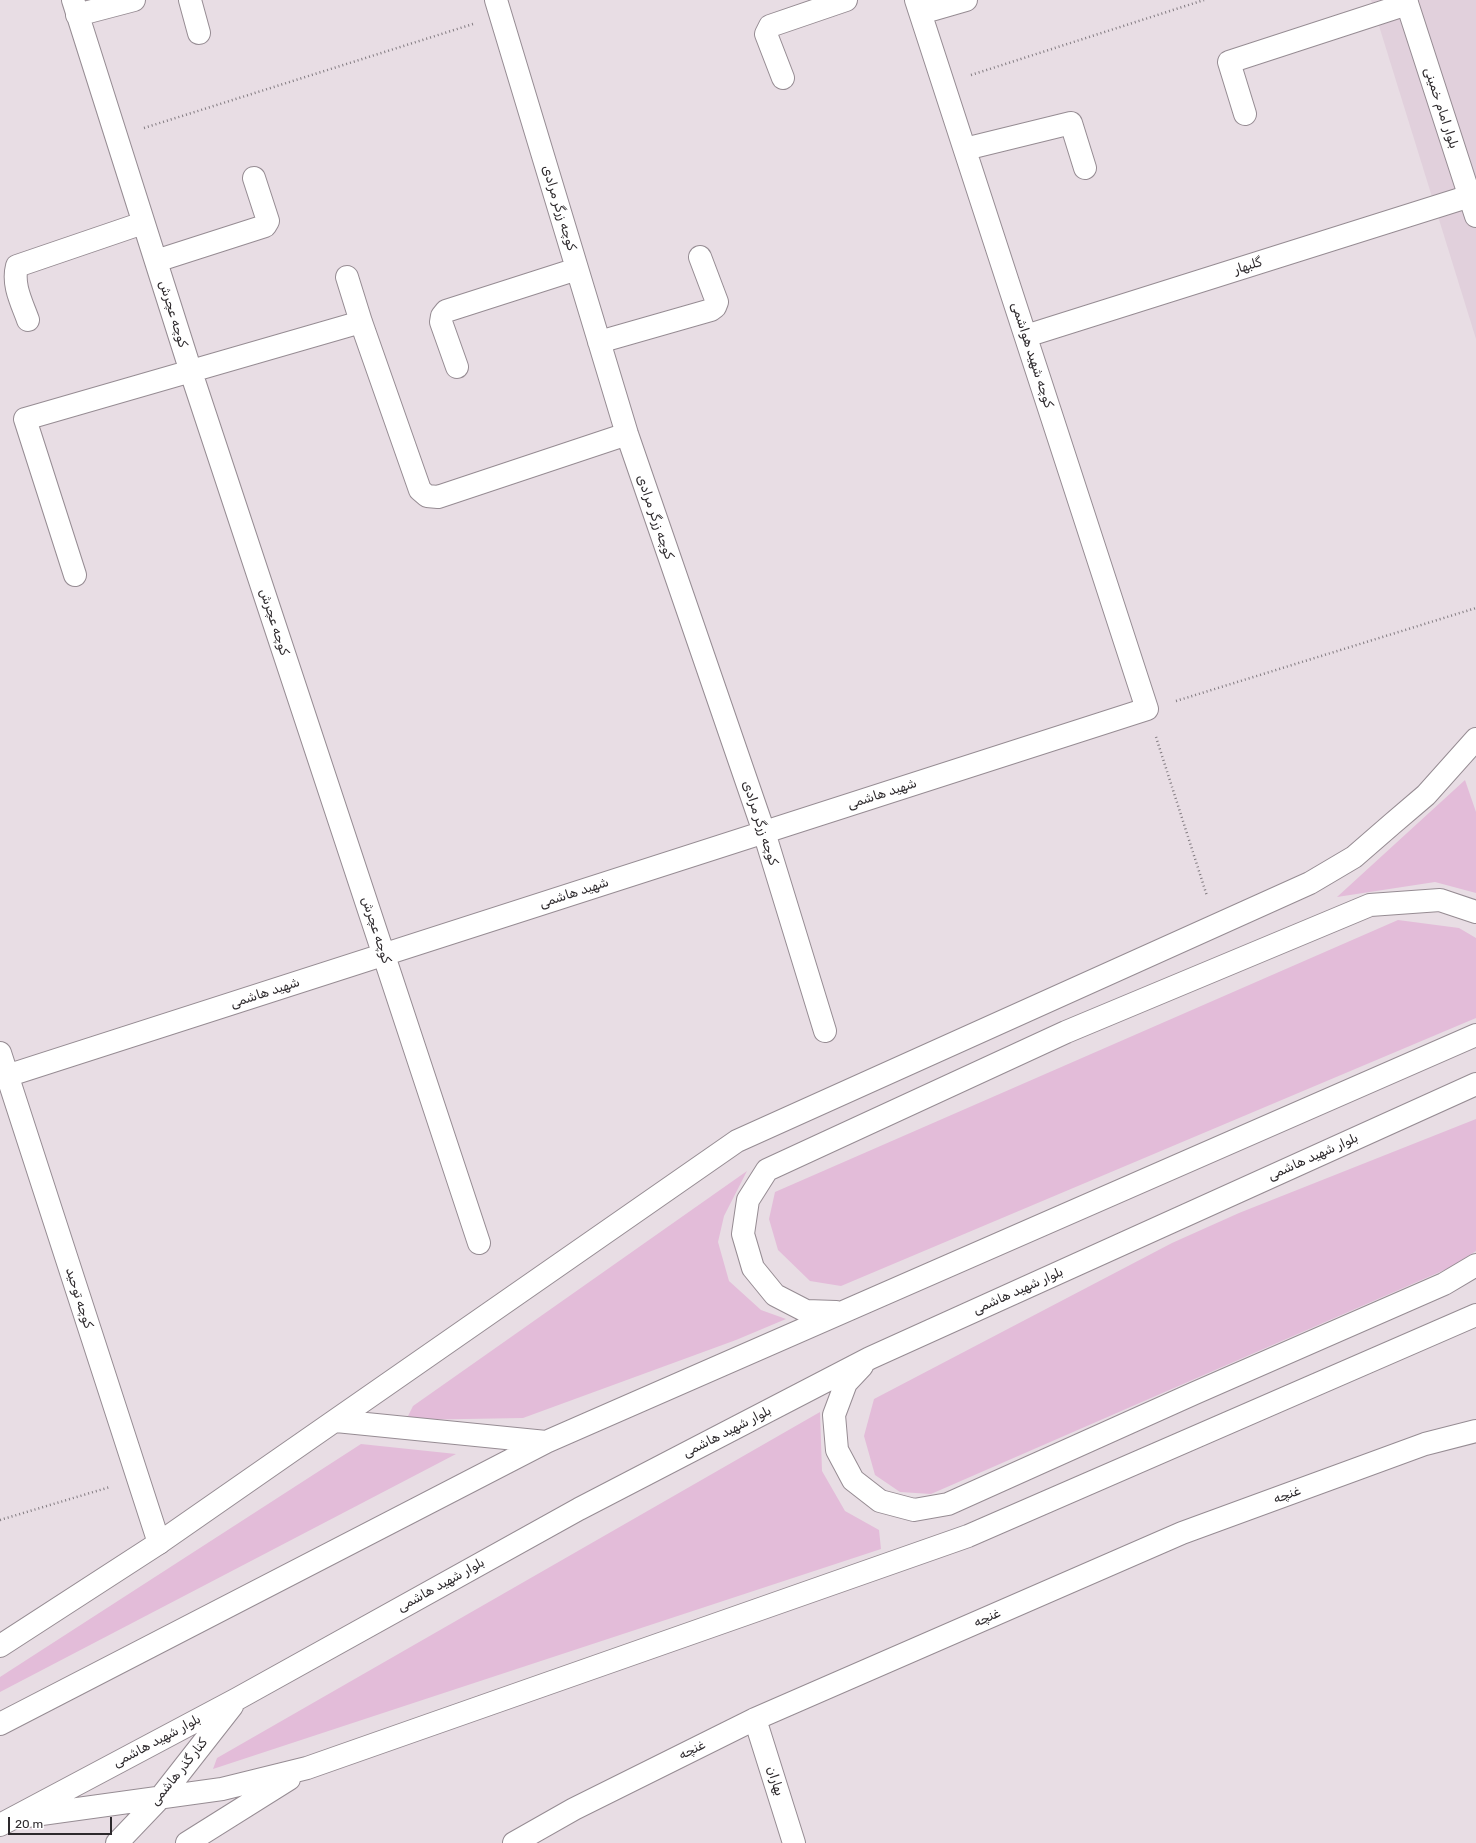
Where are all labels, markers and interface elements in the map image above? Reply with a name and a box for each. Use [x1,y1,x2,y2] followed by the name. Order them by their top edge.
[1421,65,1461,151] street label: بلوار امام خمینی
[539,163,579,253] street label: کوچه زرگر مرادی
[1232,254,1264,278] street label: گلبهار
[155,279,191,349] street label: کوچه عچرش
[1008,300,1056,410] street label: کوچه شهید هواشمی
[633,473,677,561] street label: کوچه زرگر مرادی
[256,587,292,657] street label: کوچه عچرش
[845,775,919,813] street label: شهید هاشمی
[739,779,781,867] street label: کوچه زرگر مرادی
[537,874,611,912] street label: شهید هاشمی
[358,895,394,965] street label: کوچه عچرش
[228,974,302,1012] street label: شهید هاشمی
[1265,1130,1361,1184] street label: بلوار شهید هاشمی
[970,1264,1066,1318] street label: بلوار شهید هاشمی
[62,1266,96,1330] street label: کوچه توحید
[680,1403,774,1461] street label: بلوار شهید هاشمی
[1271,1483,1303,1507] street label: غنچه
[395,1555,487,1615] street label: بلوار شهید هاشمی
[971,1605,1003,1631] street label: غنچه
[110,1711,204,1771] street label: بلوار شهید هاشمی
[147,1735,211,1809] street label: کنار گذر هاشمی
[676,1737,708,1763] street label: غنچه
[763,1764,787,1798] street label: بهاران
[10,1809,114,1835] scale bar
[15,1817,43,1831] text: 20 m

